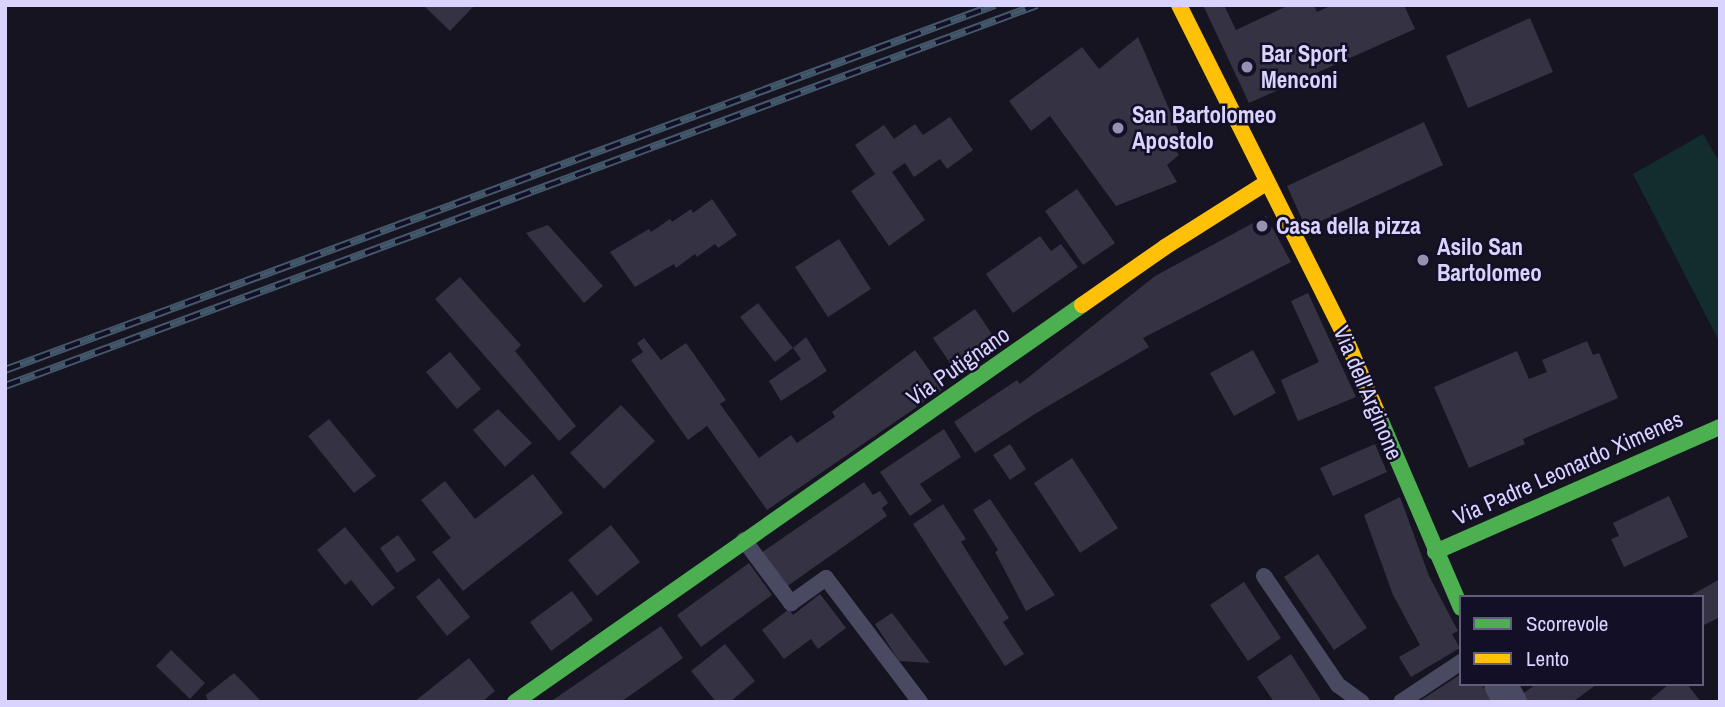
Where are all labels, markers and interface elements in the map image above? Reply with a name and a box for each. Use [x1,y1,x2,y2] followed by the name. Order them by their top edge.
[1261,40,1347,94] place label: Bar Sport Menconi
[1239,59,1255,75] marker: Bar Sport Menconi
[1132,101,1277,155] place label: San Bartolomeo Apostolo
[1110,120,1126,136] marker: San Bartolomeo Apostolo
[1276,212,1421,240] place label: Casa della pizza
[1254,218,1270,234] marker: Casa della pizza
[1437,233,1542,287] place label: Asilo San Bartolomeo
[1415,252,1431,268] marker: Asilo San Bartolomeo
[901,321,1015,411] street label: Via Putignano
[1327,322,1409,464] street label: Via dell'Arginone
[1449,405,1687,531] street label: Via Padre Leonardo Ximenes
[1459,595,1704,686] legend
[1526,609,1608,638] text: Scorrevole
[1526,644,1569,673] text: Lento

